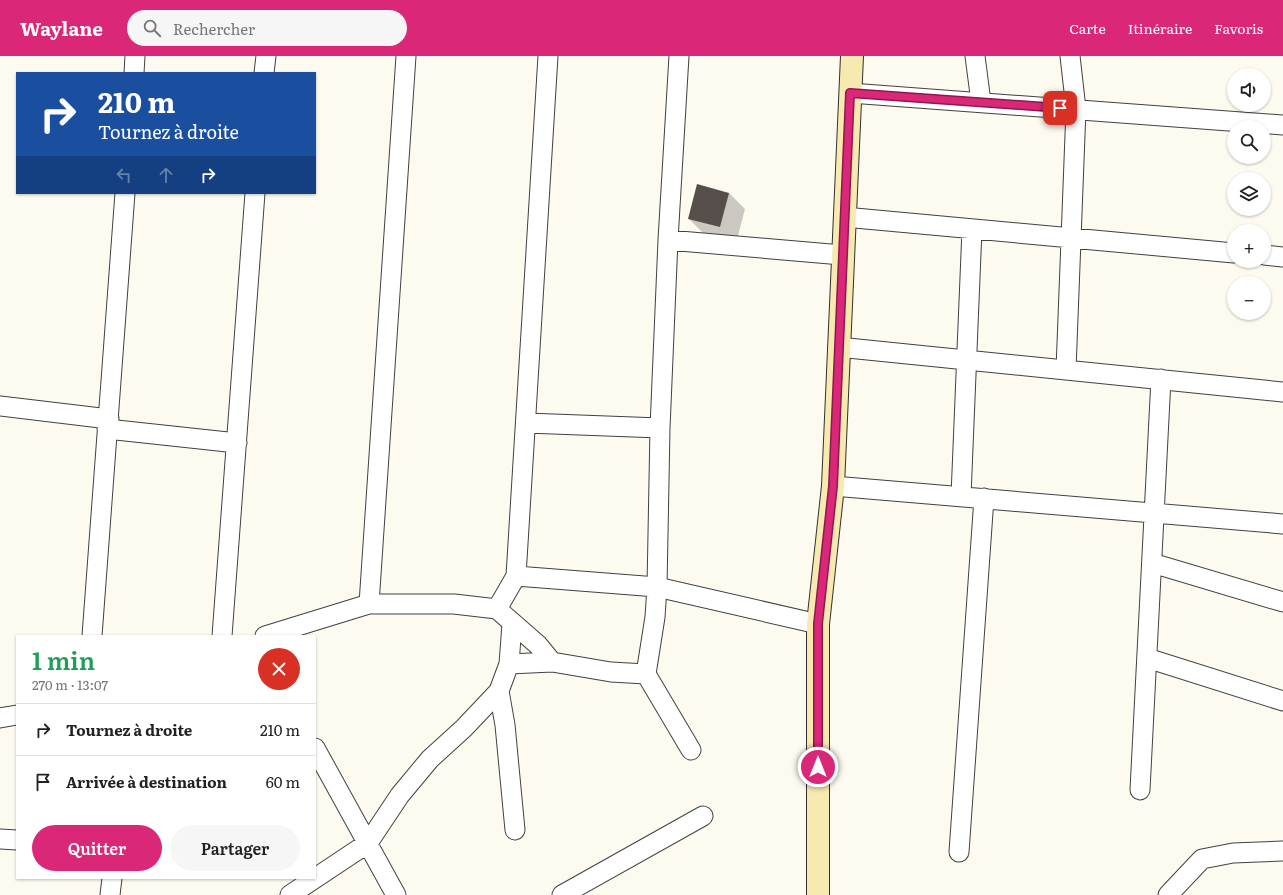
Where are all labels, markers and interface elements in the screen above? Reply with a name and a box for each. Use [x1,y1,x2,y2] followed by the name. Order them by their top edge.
[127,10,407,46] search box
[20,14,103,42] text: Waylane
[141,17,163,39] icon: search
[173,17,255,40] text: Rechercher
[1069,18,1106,38] text: Carte
[1128,18,1192,38] text: Itinéraire
[1214,18,1263,38] text: Favoris
[1227,68,1271,320] map controls
[1227,68,1271,112] button: sound
[98,80,175,122] text: 210 m
[32,88,84,140] icon: right
[1043,91,1077,125] pin
[1049,97,1071,119] icon: arrive
[98,118,239,145] text: Tournez à droite
[1227,120,1271,164] button: search
[113,164,135,186] icon: left
[155,164,177,186] icon: ahead
[197,164,219,186] icon: right
[1227,172,1271,216] button: layers
[1227,224,1271,268] button: +
[1227,276,1271,320] button: −
[32,642,95,677] text: 1 min
[258,648,300,690] button: close
[32,675,108,694] text: 270 m · 13:07
[66,718,192,741] text: Tournez à droite
[260,718,300,741] text: 210 m
[32,719,54,741] icon: right
[797,746,839,788] position arrow
[66,770,227,793] text: Arrivée à destination
[266,770,300,793] text: 60 m
[32,771,54,793] icon: arrive
[32,825,162,871] button: Quitter
[170,825,300,871] button: Partager

